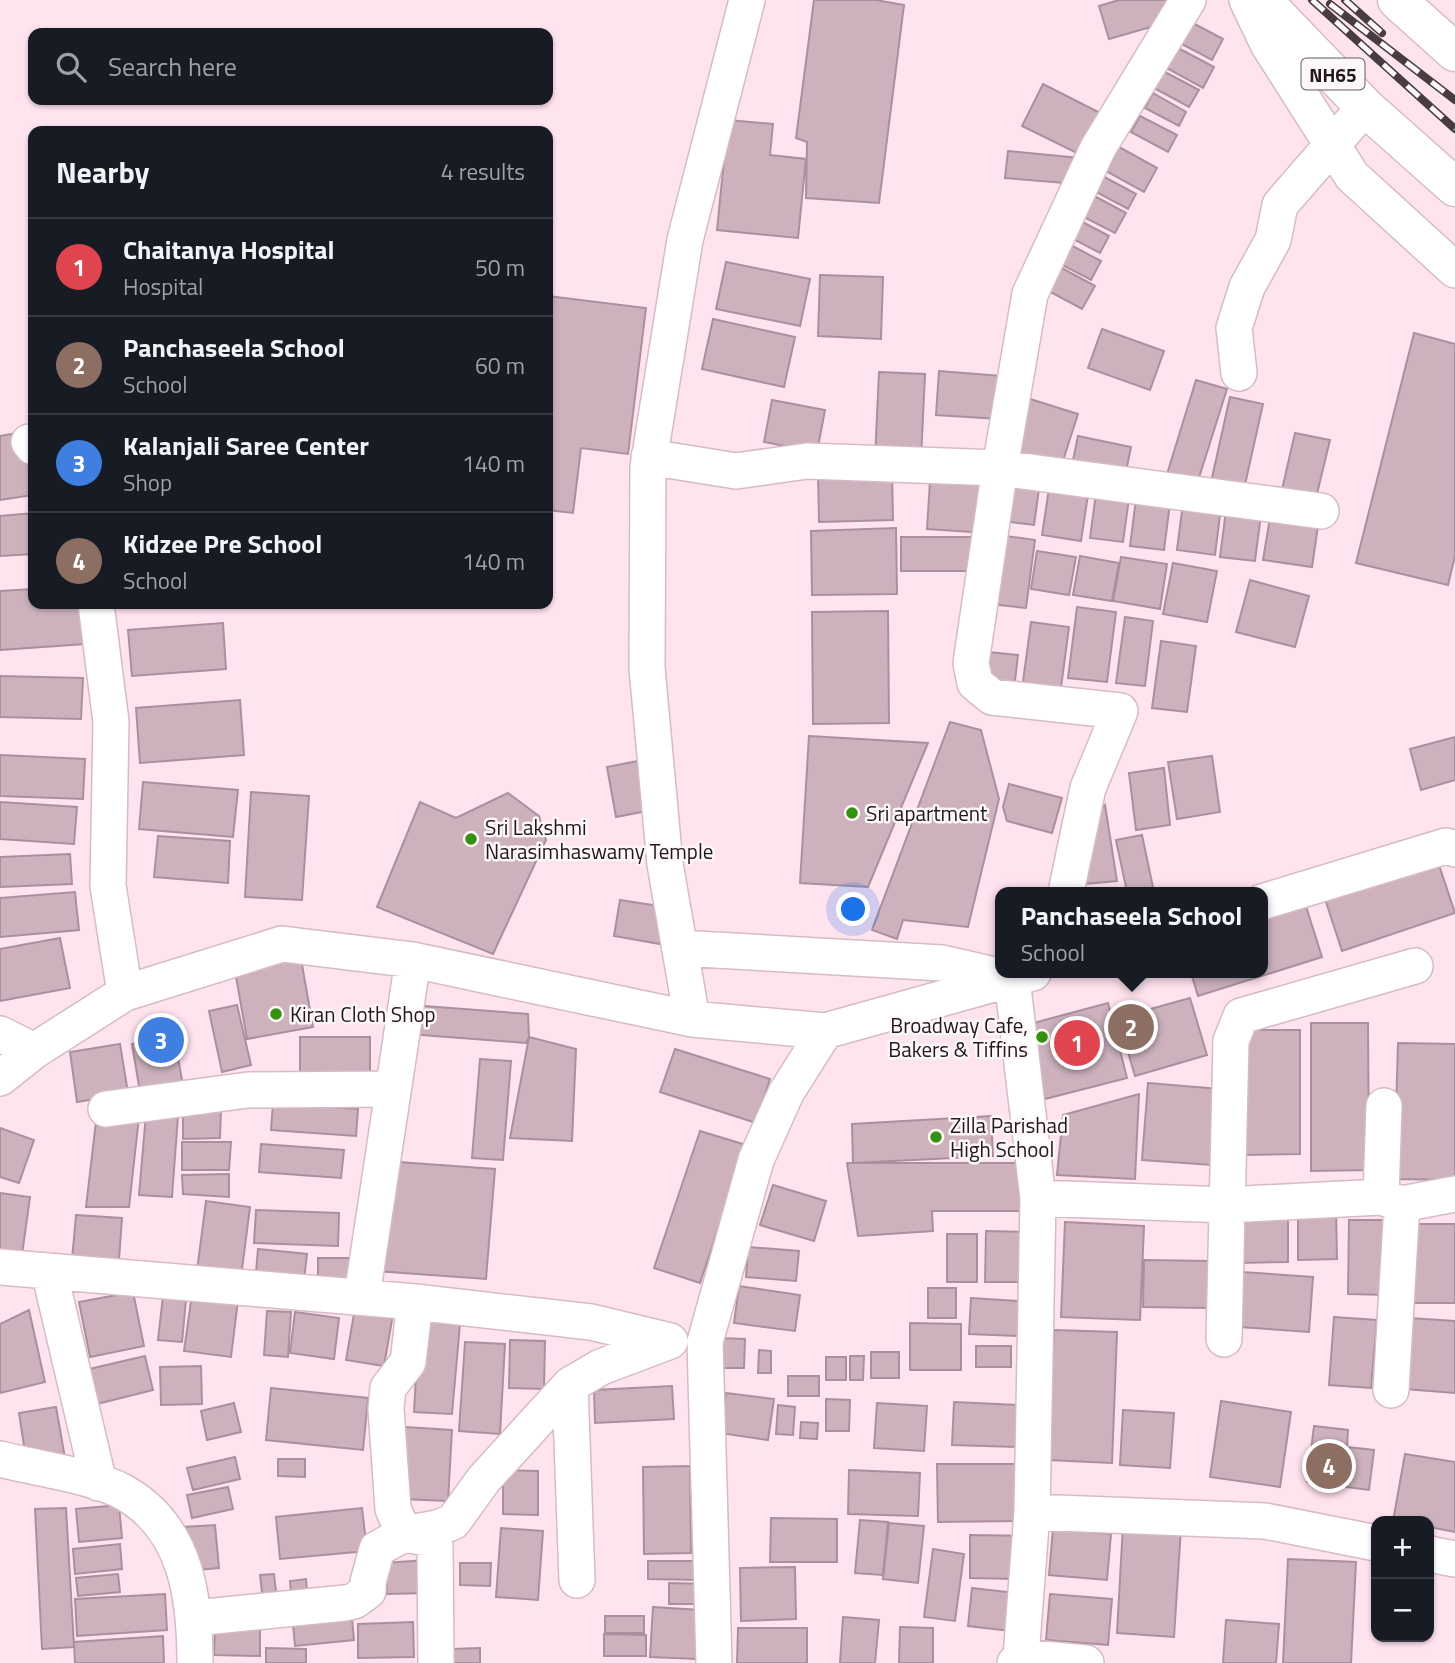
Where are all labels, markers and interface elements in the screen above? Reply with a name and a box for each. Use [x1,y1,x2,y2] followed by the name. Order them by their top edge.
[28,28,553,105] search box
[108,47,237,86] text: Search here
[52,48,90,86] icon: search
[1302,58,1364,90] road number: NH65
[56,149,149,195] text: Nearby
[441,154,525,189] text: 4 results
[123,230,334,269] text: Chaitanya Hospital
[73,250,85,285] text: 1
[475,250,525,285] text: 50 m
[123,269,203,304] text: Hospital
[123,328,345,367] text: Panchaseela School
[73,348,85,383] text: 2
[475,348,525,383] text: 60 m
[123,367,187,402] text: School
[123,426,369,465] text: Kalanjali Saree Center
[73,446,85,481] text: 3
[462,446,525,481] text: 140 m
[123,465,172,500] text: Shop
[123,524,322,563] text: Kidzee Pre School
[73,544,85,579] text: 4
[462,544,525,579] text: 140 m
[123,563,187,598] text: School
[866,797,988,829] place label: Sri apartment
[844,805,860,821] marker: Sri apartment
[485,811,713,867] place label: Sri Lakshmi Narasimhaswamy Temple
[463,831,479,847] marker: Sri Lakshmi Narasimhaswamy Temple
[995,887,1268,978] popup
[836,892,870,926] your location
[1021,896,1242,935] text: Panchaseela School
[1021,935,1085,970] text: School
[290,998,436,1030] place label: Kiran Cloth Shop
[1108,1001,1154,1053] pin: 2
[268,1006,284,1022] marker: Kiran Cloth Shop
[888,1009,1028,1065] place label: Broadway Cafe, Bakers & Tiffins
[138,1014,184,1066] pin: 3
[1054,1017,1100,1069] pin: 1
[1034,1029,1050,1045] marker: Broadway Cafe, Bakers & Tiffins
[950,1109,1068,1165] place label: Zilla Parishad High School
[928,1129,944,1145] marker: Zilla Parishad High School
[1306,1440,1352,1492] pin: 4
[1371,1516,1434,1642] map controls
[1371,1516,1434,1579] button: +
[1371,1579,1434,1642] button: −

